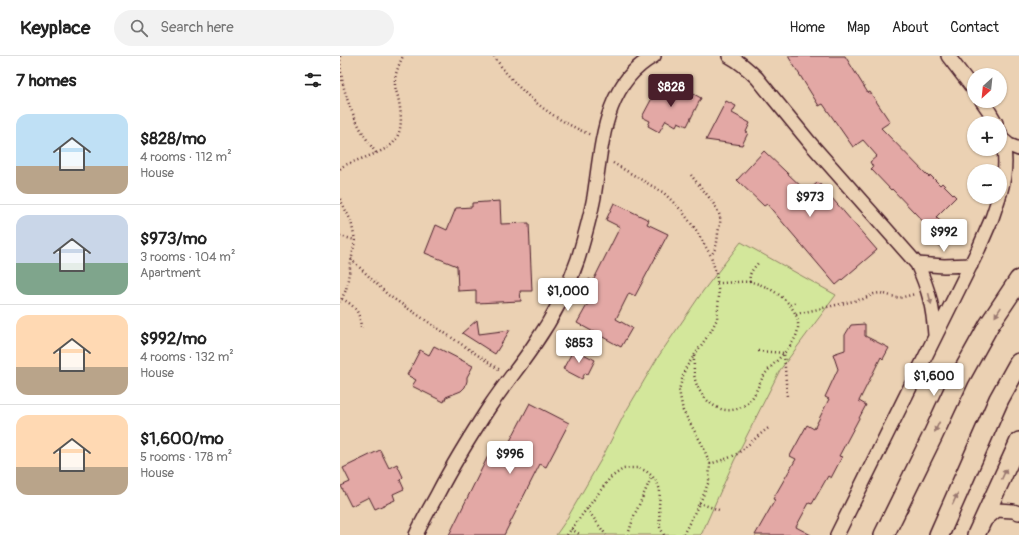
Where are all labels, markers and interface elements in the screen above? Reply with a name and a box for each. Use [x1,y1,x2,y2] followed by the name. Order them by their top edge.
[114,10,394,46] search box
[20,16,90,40] text: Keyplace
[128,17,150,39] icon: search
[160,18,234,37] text: Search here
[790,19,825,36] text: Home
[847,19,870,36] text: Map
[892,19,928,36] text: About
[950,19,999,36] text: Contact
[967,68,1007,108] north arrow
[967,68,1007,204] map controls
[302,69,324,91] icon: filters
[16,70,76,91] text: 7 homes
[647,74,695,108] pin: $828
[657,79,685,95] text: $828
[967,116,1007,156] button: +
[140,128,206,149] text: $828/mo
[48,130,96,178] icon: home
[140,149,232,165] text: 4 rooms · 112 m²
[967,164,1007,204] button: −
[140,165,174,181] text: House
[786,184,834,218] pin: $973
[796,189,824,205] text: $973
[920,219,968,253] pin: $992
[930,224,958,240] text: $992
[140,228,207,249] text: $973/mo
[48,231,96,279] icon: home
[140,249,235,265] text: 3 rooms · 104 m²
[140,265,201,281] text: Apartment
[535,278,601,312] pin: $1,000
[547,283,589,299] text: $1,000
[928,293,934,305] one-way arrow
[994,307,1001,318] one-way arrow
[140,328,207,349] text: $992/mo
[555,330,603,364] pin: $853
[48,331,96,379] icon: home
[565,335,593,351] text: $853
[140,349,234,365] text: 4 rooms · 132 m²
[901,363,967,397] pin: $1,600
[140,365,174,381] text: House
[914,368,954,384] text: $1,600
[934,421,940,433] one-way arrow
[140,428,224,449] text: $1,600/mo
[48,431,96,479] icon: home
[486,441,534,475] pin: $996
[496,446,524,462] text: $996
[140,449,232,465] text: 5 rooms · 178 m²
[140,465,174,481] text: House
[1001,468,1007,480] one-way arrow
[952,493,958,505] one-way arrow

